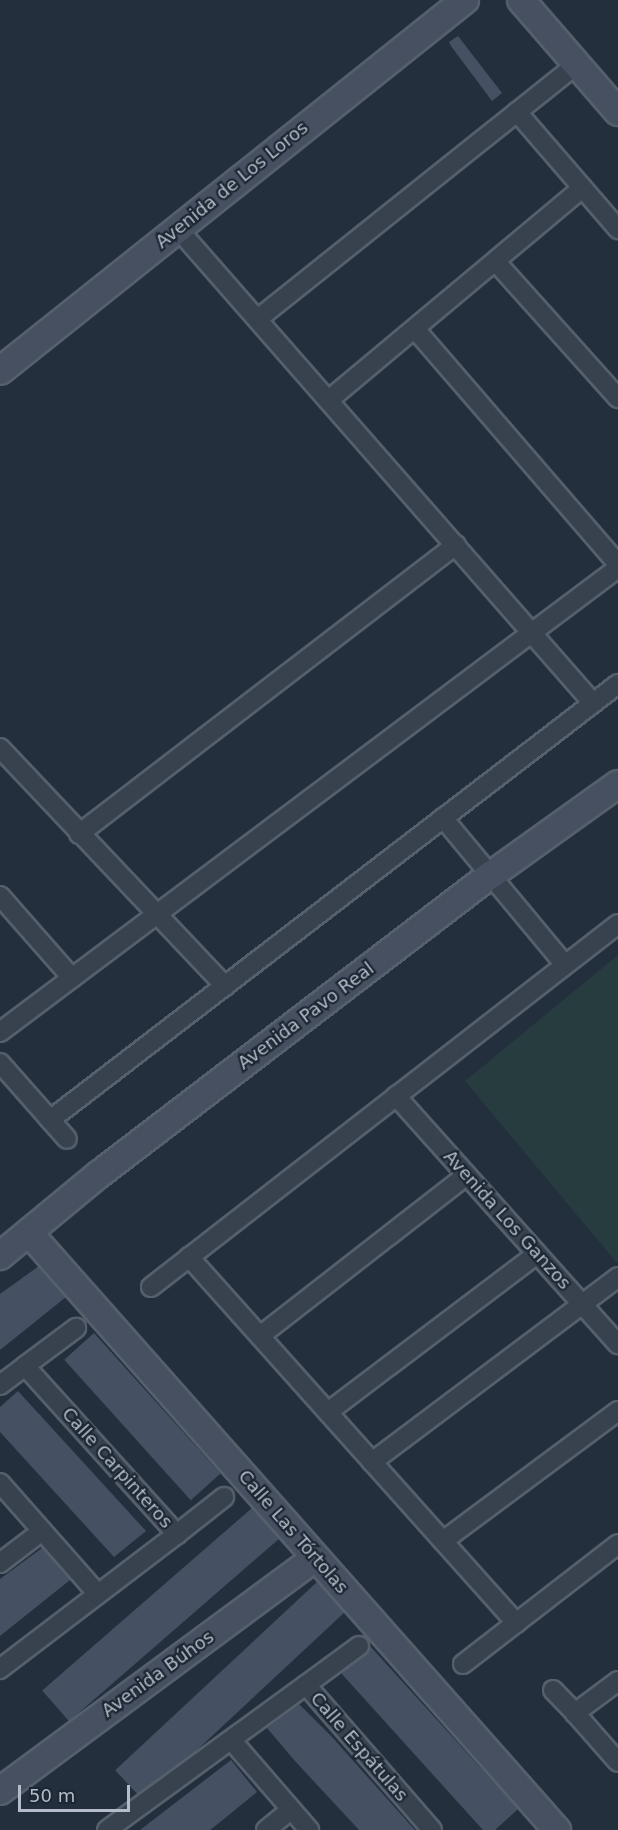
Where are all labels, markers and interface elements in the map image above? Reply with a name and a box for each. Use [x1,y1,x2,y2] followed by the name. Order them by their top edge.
[151,117,313,253] street label: Avenida de Los Loros
[234,958,378,1074] street label: Avenida Pavo Real
[439,1146,575,1294] street label: Avenida Los Ganzos
[57,1403,177,1533] street label: Calle Carpinteros
[234,1466,352,1598] street label: Calle Las Tórtolas
[98,1626,218,1722] street label: Avenida Búhos
[306,1688,412,1806] street label: Calle Espátulas
[21,1773,134,1811] scale bar
[29,1785,75,1806] text: 50 m

